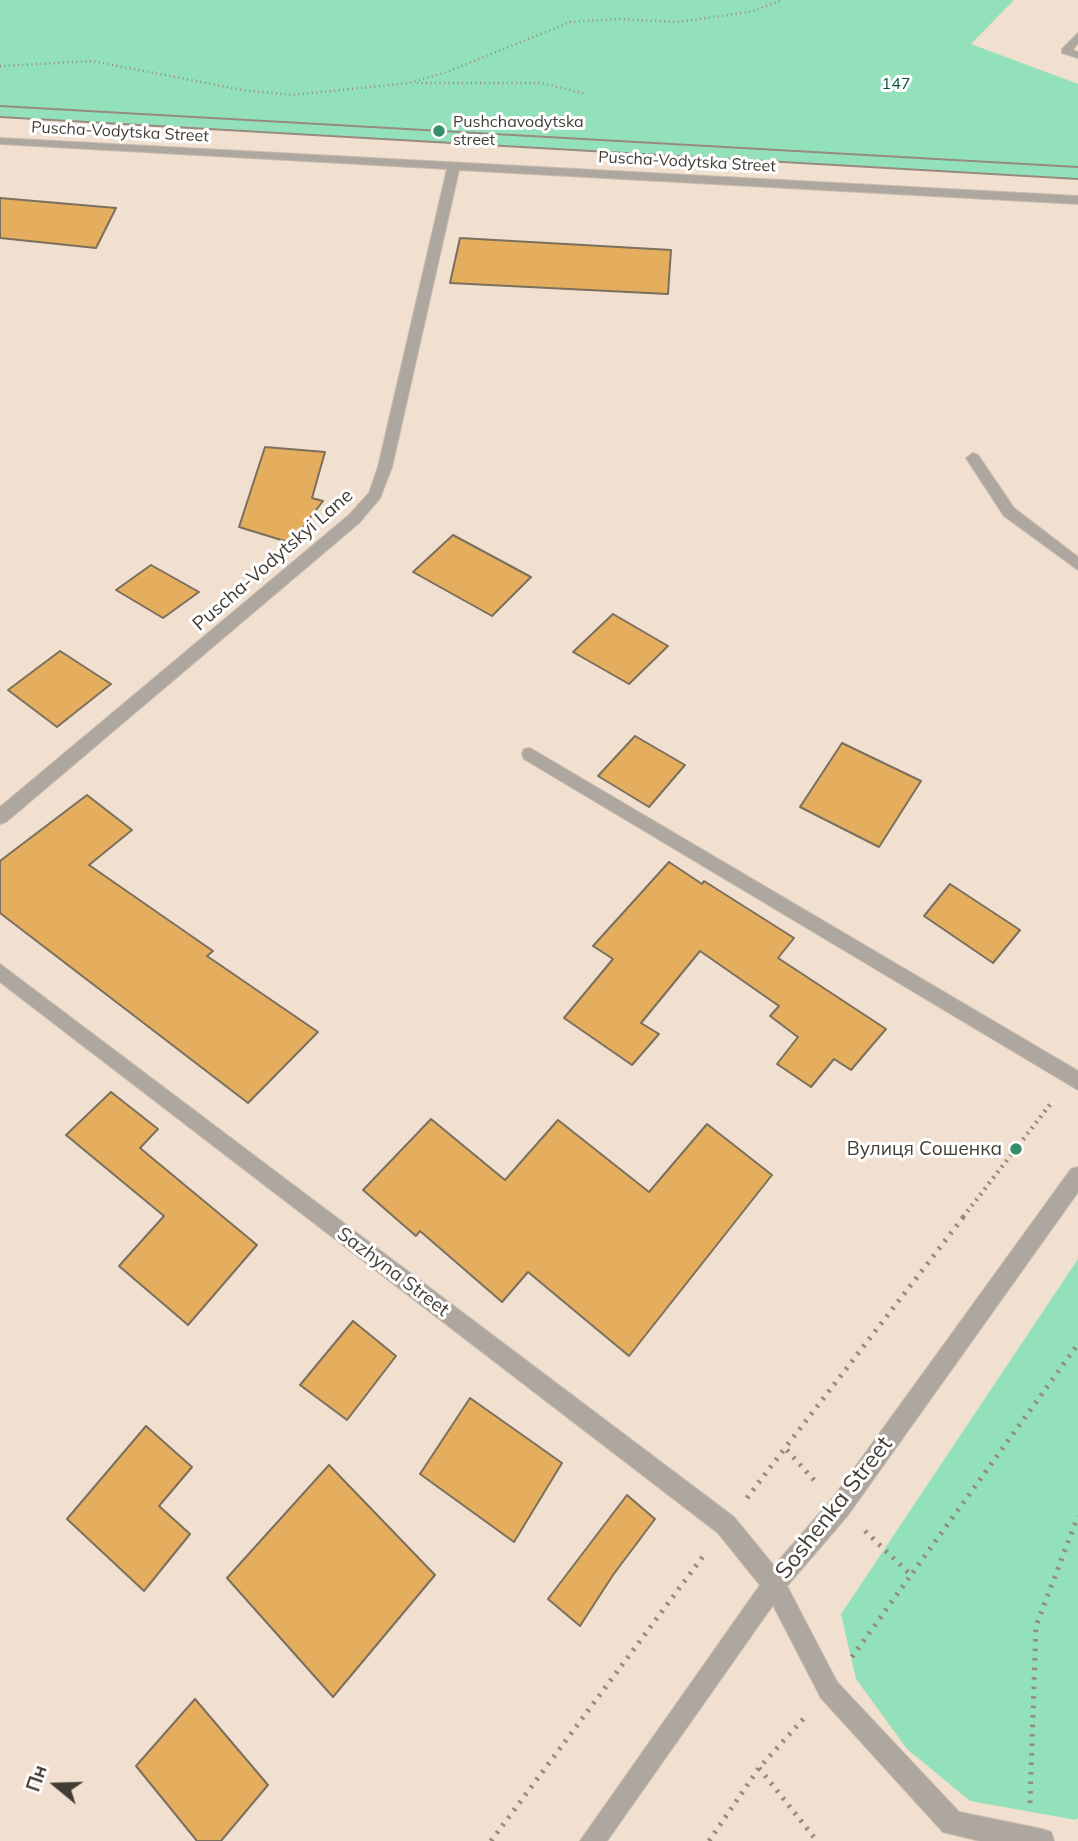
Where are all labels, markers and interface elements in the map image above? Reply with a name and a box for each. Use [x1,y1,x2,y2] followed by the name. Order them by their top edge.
[882,74,910,94] park label: 147
[453,112,584,150] place label: Pushchavodytska street
[31,118,209,146] street label: Puscha-Vodytska Street
[431,123,447,139] marker: Pushchavodytska street
[598,148,776,176] street label: Puscha-Vodytska Street
[188,484,358,636] street label: Puscha-Vodytskyi Lane
[847,1138,1002,1160] place label: Вулиця Сошенка
[1008,1141,1024,1157] marker: Вулиця Сошенка
[333,1222,453,1322] street label: Sazhyna Street
[770,1431,898,1585] street label: Soshenka Street
[21,1750,91,1820] north arrow
[20,1762,52,1795] text: Пн

